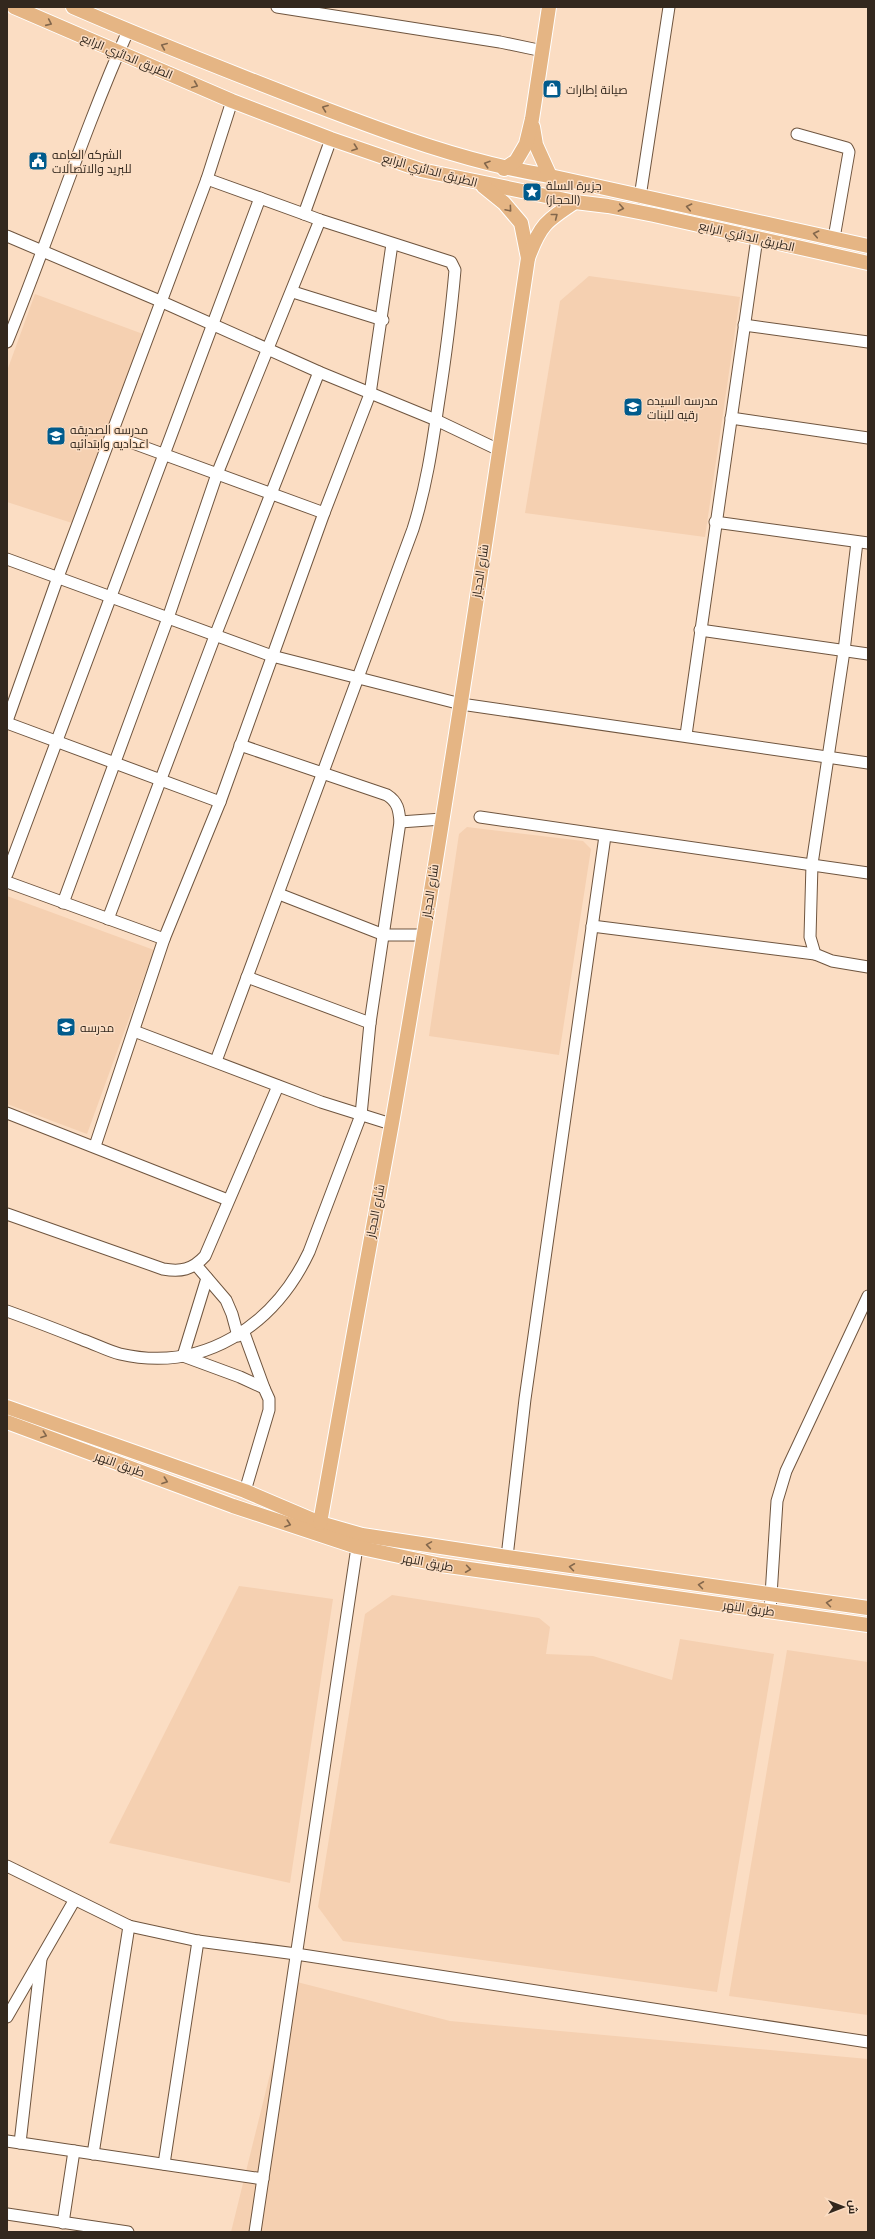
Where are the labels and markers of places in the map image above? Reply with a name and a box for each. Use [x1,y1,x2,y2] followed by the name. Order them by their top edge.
[541,78,563,100] shop icon: صيانة إطارات
[566,82,628,97] place label: صيانة إطارات
[52,147,131,176] place label: الشركه العامه للبريد والاتصالات
[27,150,49,172] public building icon: الشركه العامه للبريد والاتصالات
[546,178,602,207] place label: جزيرة السلة (الحجاز)
[521,181,543,203] place icon: جزيرة السلة (الحجاز)
[647,393,718,422] place label: مدرسه السيده رقيه للبنات
[622,396,644,418] school or university icon: مدرسه السيده رقيه للبنات
[70,422,149,451] place label: مدرسه الصديقه اعداديه وابتدائيه
[45,425,67,447] school or university icon: مدرسه الصديقه اعداديه وابتدائيه
[55,1016,77,1038] school or university icon: مدرسه
[80,1020,114,1035] place label: مدرسه

